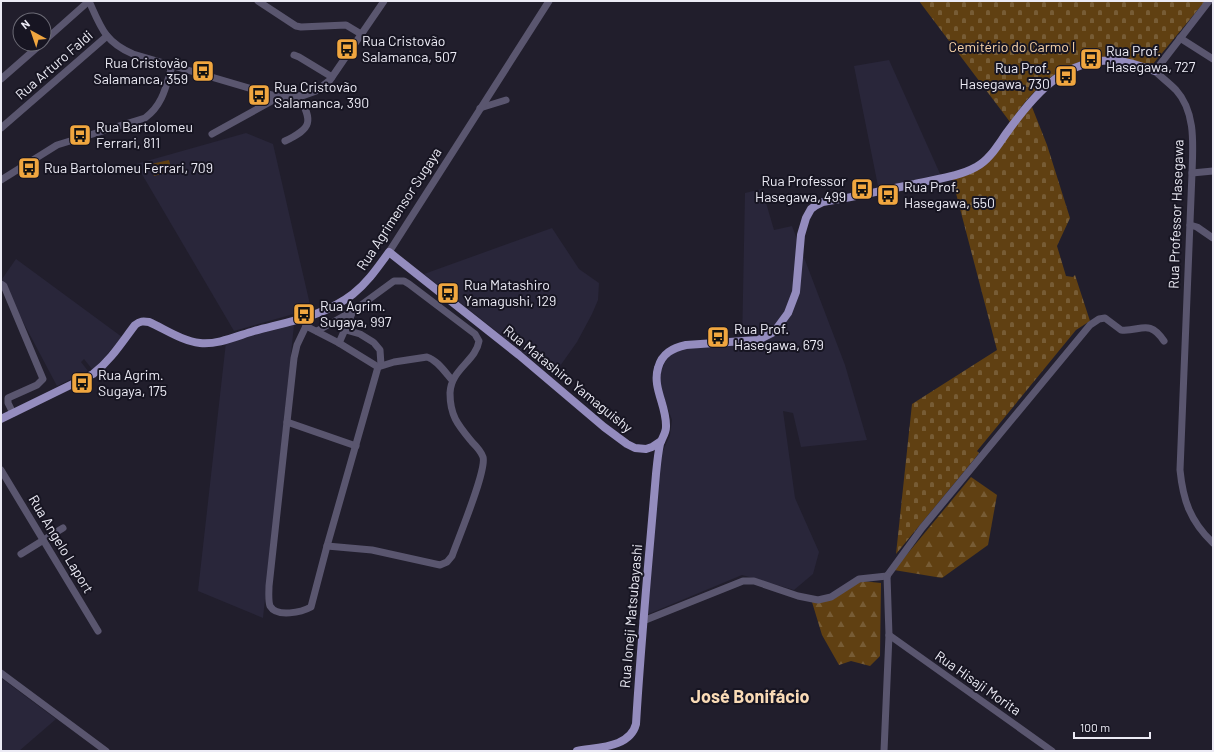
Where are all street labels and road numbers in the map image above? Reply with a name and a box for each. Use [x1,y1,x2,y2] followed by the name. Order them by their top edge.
[12,26,96,103] street label: Rua Arturo Faldi
[1164,139,1187,289] street label: Rua Professor Hasegawa
[353,144,445,273] street label: Rua Agrimensor Sugaya
[500,321,637,436] street label: Rua Matashiro Yamaguishy
[25,492,97,596] street label: Rua Angelo Laport
[616,543,645,689] street label: Rua Ioneji Matsubayashi
[932,647,1025,719] street label: Rua Hisaji Morita

